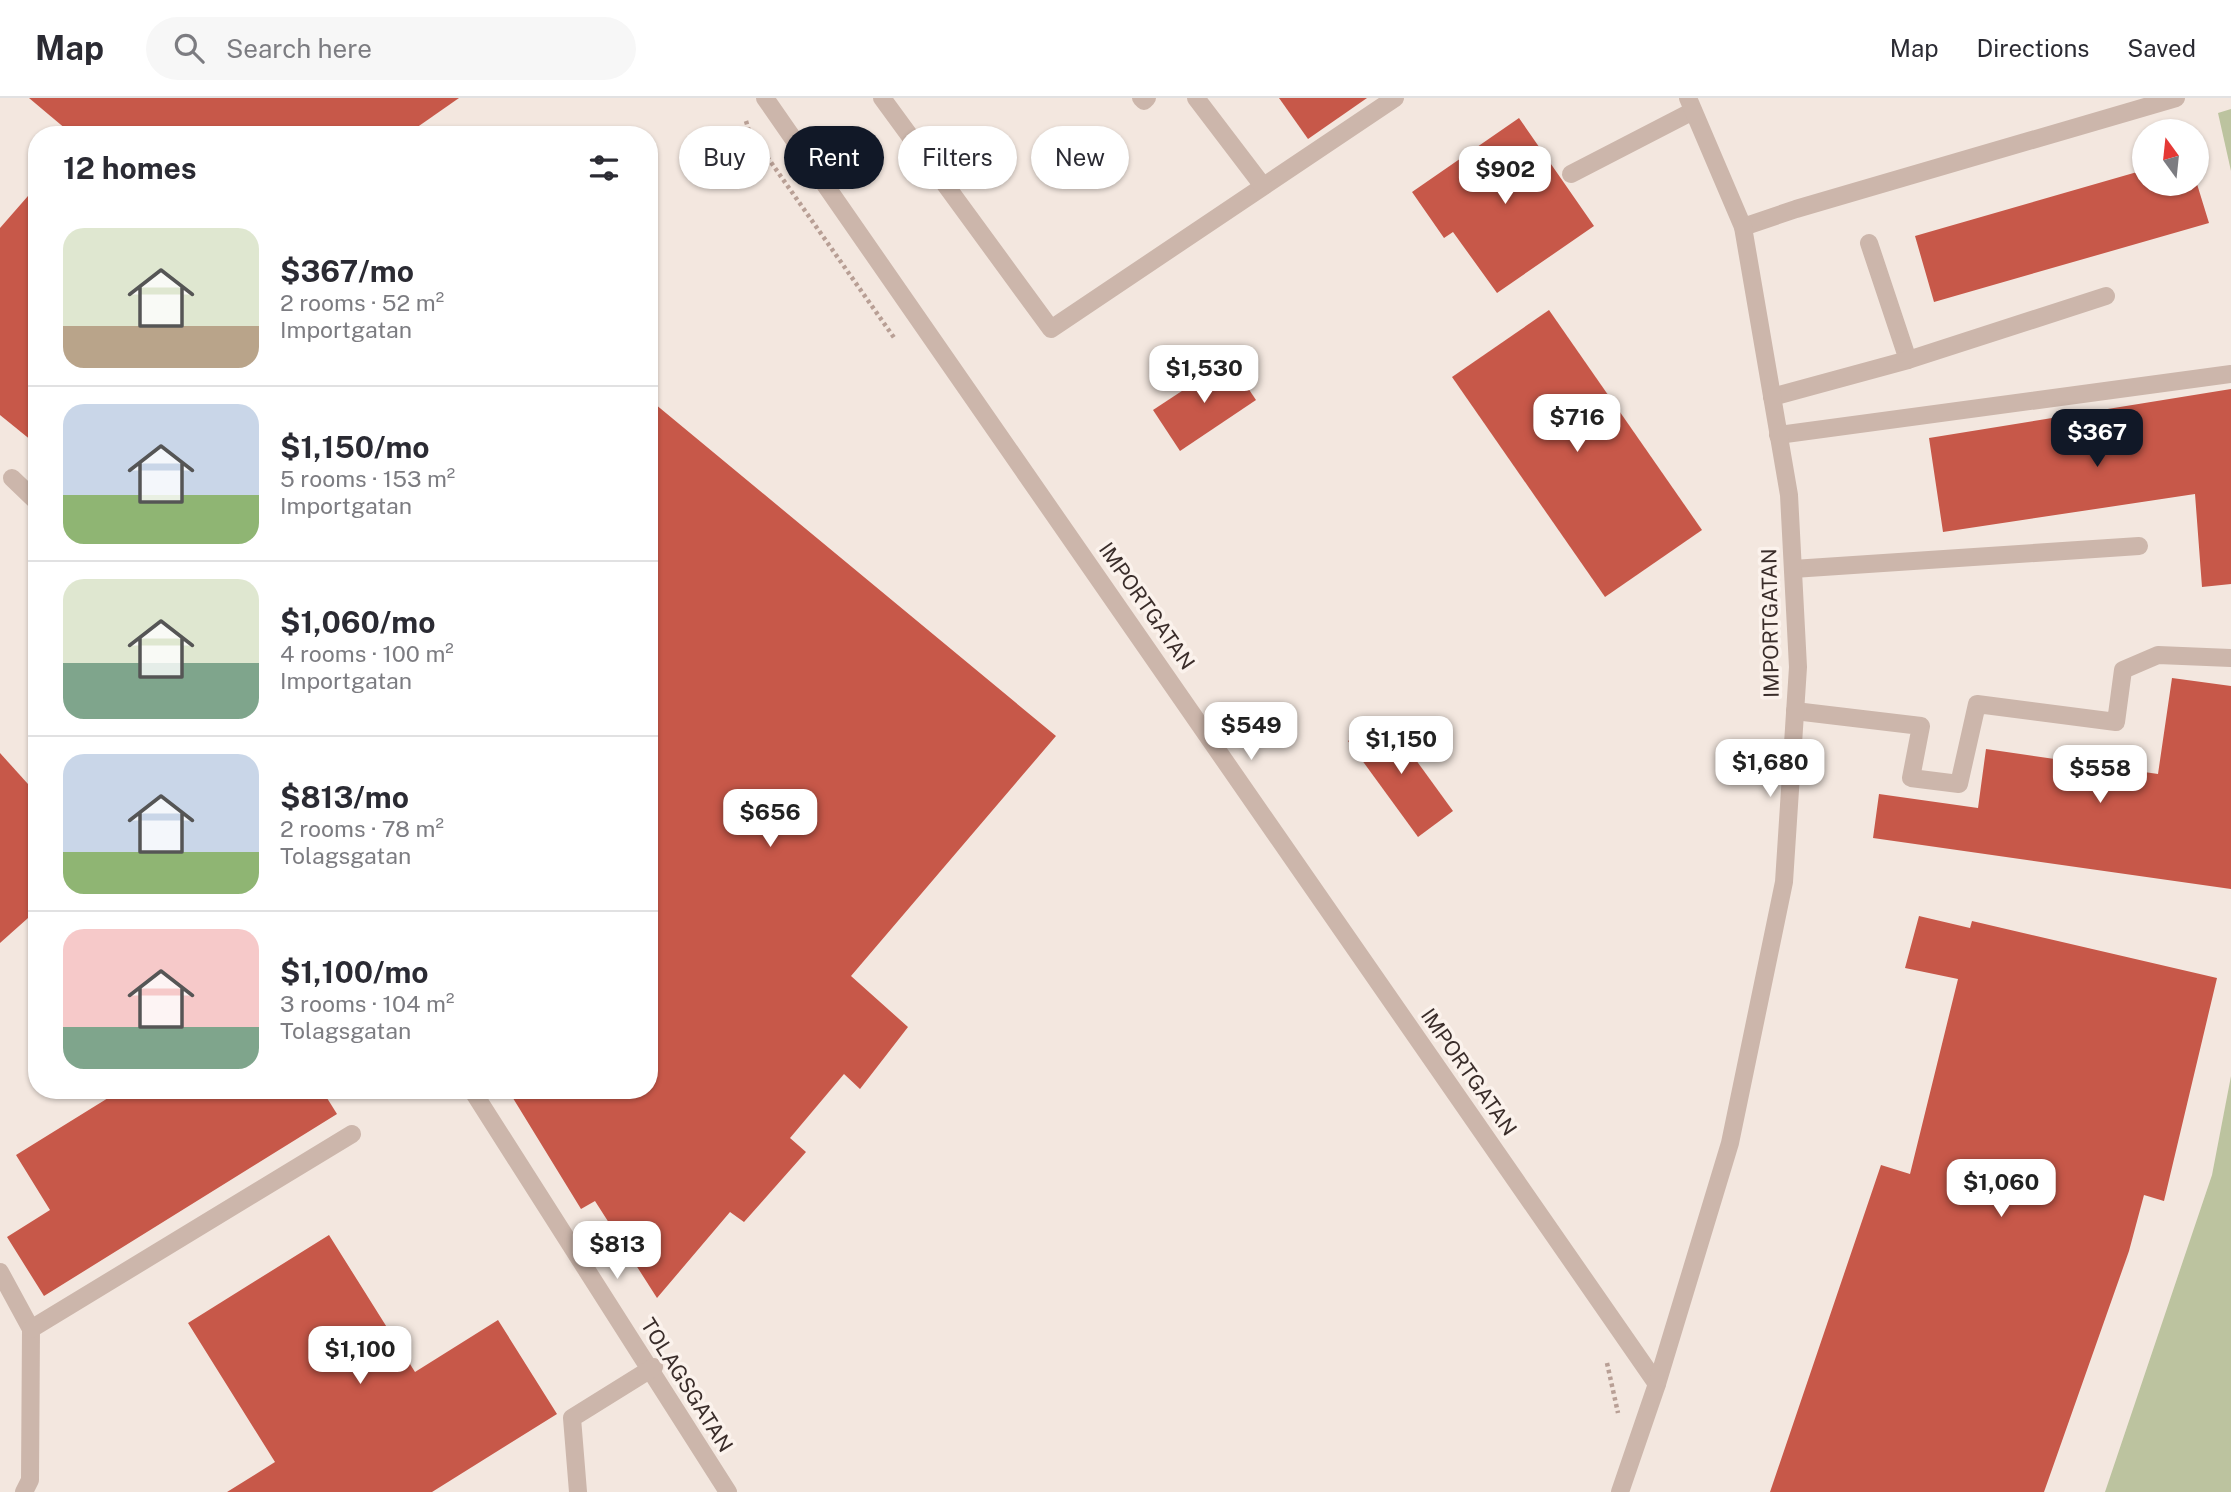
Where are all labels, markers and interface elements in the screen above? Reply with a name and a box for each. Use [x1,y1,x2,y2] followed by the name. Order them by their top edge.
[146,17,636,80] search box
[35,29,104,67] text: Map
[170,29,208,67] icon: search
[226,33,372,64] text: Search here
[1890,34,1939,62] text: Map
[1977,34,2089,62] text: Directions
[2127,34,2196,62] text: Saved
[2132,119,2208,196] north arrow
[2132,119,2209,196] map controls
[679,126,770,189] chip: Buy
[784,126,884,189] chip: Rent
[898,126,1017,189] chip: Filters
[1031,126,1129,189] chip: New
[1464,146,1546,206] pin: $902
[585,149,623,187] icon: filters
[63,150,197,186] text: 12 homes
[1475,155,1535,182] text: $902
[280,253,414,289] text: $367/mo
[119,256,203,340] icon: home
[280,289,444,316] text: 2 rooms · 52 m²
[280,316,412,343] text: Importgatan
[1147,345,1261,405] pin: $1,530
[1165,354,1243,381] text: $1,530
[1536,394,1618,454] pin: $716
[1549,403,1605,430] text: $716
[2056,410,2138,469] pin: $367
[2067,418,2127,445] text: $367
[280,429,430,465] text: $1,150/mo
[119,432,203,516] icon: home
[280,465,455,492] text: 5 rooms · 153 m²
[280,492,412,519] text: Importgatan
[1094,538,1200,674] street label: IMPORTGATAN
[1756,548,1784,698] street label: IMPORTGATAN
[280,604,435,640] text: $1,060/mo
[119,607,203,691] icon: home
[280,640,454,667] text: 4 rooms · 100 m²
[280,667,412,694] text: Importgatan
[1210,702,1292,762] pin: $549
[1220,711,1282,738] text: $549
[1344,716,1458,776] pin: $1,150
[1365,725,1437,752] text: $1,150
[1713,740,1827,799] pin: $1,680
[2059,746,2141,805] pin: $558
[1731,748,1809,775] text: $1,680
[2069,754,2131,781] text: $558
[280,779,409,815] text: $813/mo
[119,782,203,866] icon: home
[729,790,811,849] pin: $656
[739,798,801,825] text: $656
[280,815,444,842] text: 2 rooms · 78 m²
[280,842,411,869] text: Tolagsgatan
[280,954,429,990] text: $1,100/mo
[119,957,203,1041] icon: home
[280,990,454,1017] text: 3 rooms · 104 m²
[1416,1004,1522,1140] street label: IMPORTGATAN
[280,1017,411,1044] text: Tolagsgatan
[1944,1160,2058,1219] pin: $1,060
[1963,1168,2039,1195] text: $1,060
[576,1222,658,1281] pin: $813
[589,1230,645,1257] text: $813
[636,1313,738,1457] street label: TOLAGSGATAN
[303,1326,417,1386] pin: $1,100
[324,1335,396,1362] text: $1,100

